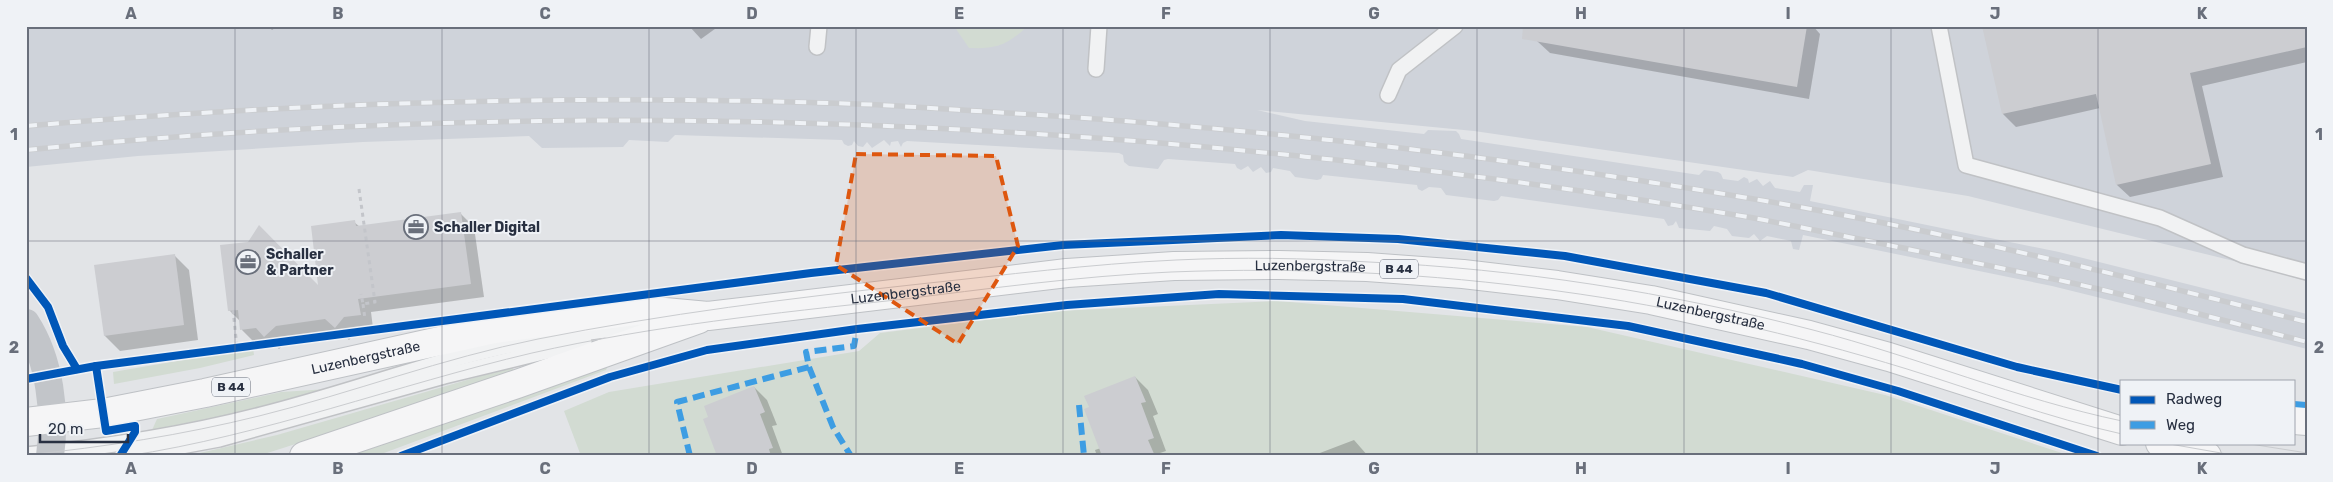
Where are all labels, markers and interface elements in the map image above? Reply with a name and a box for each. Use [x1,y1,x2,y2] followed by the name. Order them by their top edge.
[125,4,137,23] text: A
[332,4,344,23] text: B
[539,4,551,23] text: C
[746,4,758,23] text: D
[954,4,964,23] text: E
[1161,4,1171,23] text: F
[1368,4,1380,23] text: G
[1575,4,1587,23] text: H
[1785,4,1791,23] text: I
[1990,4,2000,23] text: J
[2197,4,2208,23] text: K
[10,125,18,144] text: 1
[2315,125,2323,144] text: 1
[403,214,429,240] office icon: Schaller Digital
[434,219,540,236] place label: Schaller Digital
[266,246,334,279] place label: Schaller & Partner
[235,249,261,275] office icon: Schaller & Partner
[1255,257,1366,276] street label: Luzenbergstraße
[1380,260,1418,278] road number: B 44
[850,278,962,308] street label: Luzenbergstraße
[1655,293,1767,334] street label: Luzenbergstraße
[9,338,19,357] text: 2
[310,338,422,378] street label: Luzenbergstraße
[2314,338,2324,357] text: 2
[212,378,250,397] road number: B 44
[2120,380,2296,444] legend
[2166,390,2222,408] text: Radweg
[40,412,128,444] scale bar
[2166,416,2195,434] text: Weg
[48,420,83,438] text: 20 m
[125,459,137,478] text: A
[332,459,344,478] text: B
[539,459,551,478] text: C
[746,459,758,478] text: D
[954,459,964,478] text: E
[1161,459,1171,478] text: F
[1368,459,1380,478] text: G
[1575,459,1587,478] text: H
[1785,459,1791,478] text: I
[1990,459,2000,478] text: J
[2197,459,2208,478] text: K

